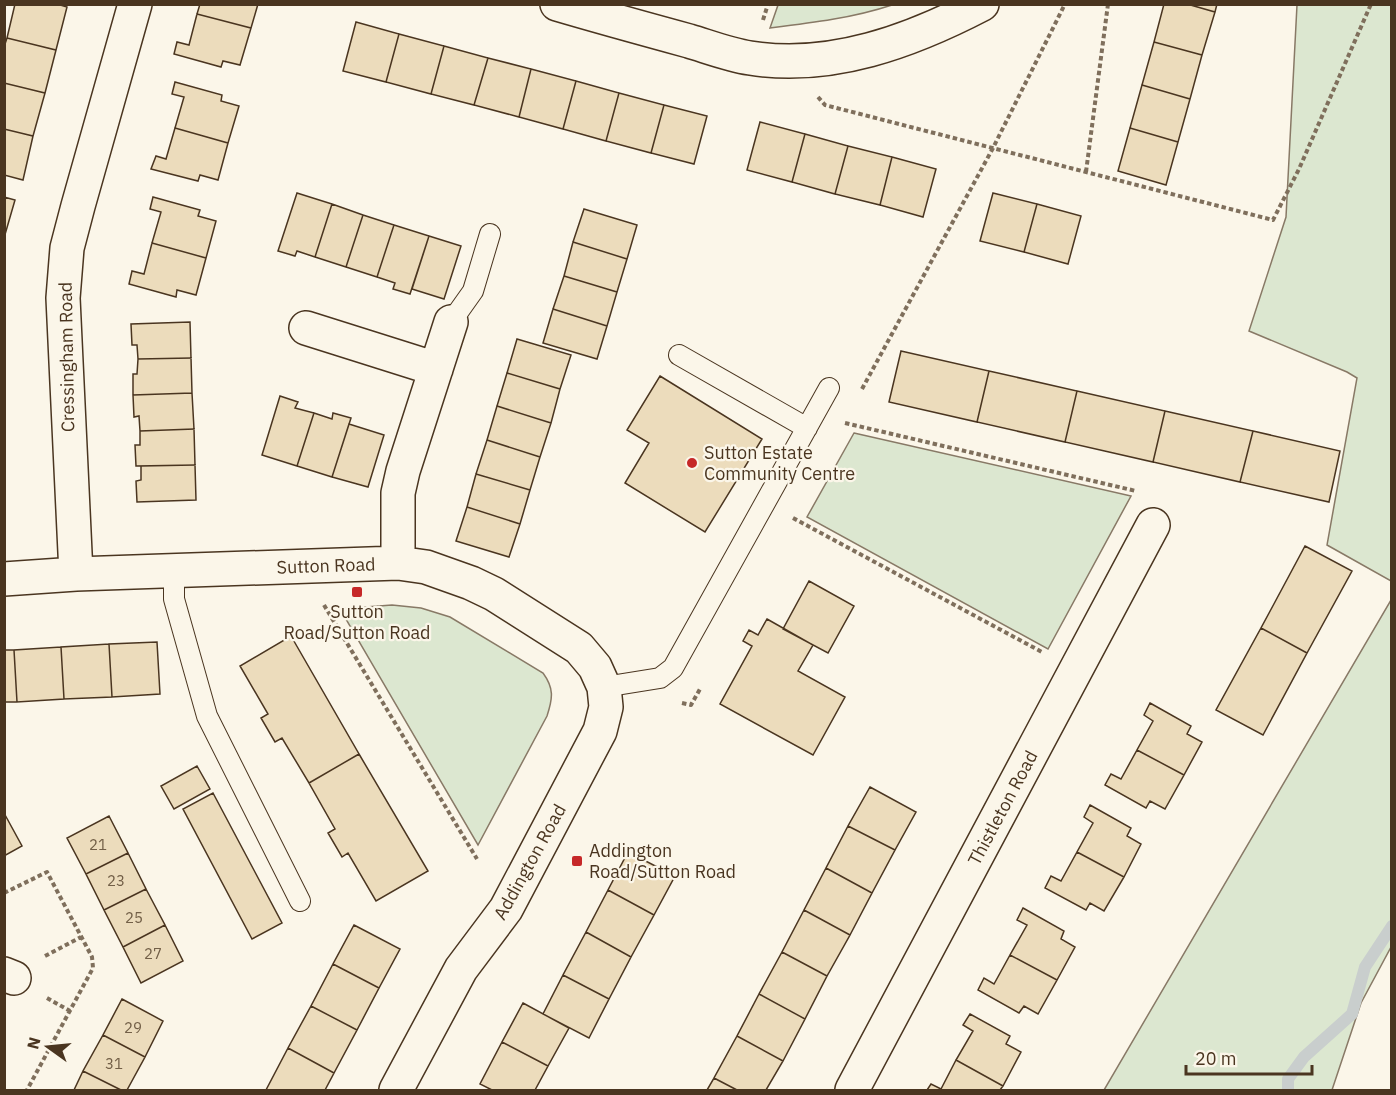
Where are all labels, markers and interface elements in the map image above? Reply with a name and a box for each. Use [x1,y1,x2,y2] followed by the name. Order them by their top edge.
[54,282,79,432] street label: Cressingham Road
[704,441,855,485] place label: Sutton Estate Community Centre
[685,456,699,470] marker: Sutton Estate Community Centre
[276,552,376,579] street label: Sutton Road
[350,585,364,599] marker: Sutton Road/Sutton Road
[283,600,431,644] place label: Sutton Road/Sutton Road
[963,746,1043,869] street label: Thistleton Road
[488,800,571,924] street label: Addington Road
[89,835,107,854] house number: 21
[589,839,736,883] place label: Addington Road/Sutton Road
[570,854,584,868] marker: Addington Road/Sutton Road
[107,871,125,890] house number: 23
[125,908,143,927] house number: 25
[144,944,162,963] house number: 27
[18,1017,78,1077] north arrow
[124,1018,142,1037] house number: 29
[22,1035,45,1051] text: N
[1186,1038,1312,1076] scale bar
[1195,1047,1237,1070] text: 20 m
[105,1054,123,1073] house number: 31

